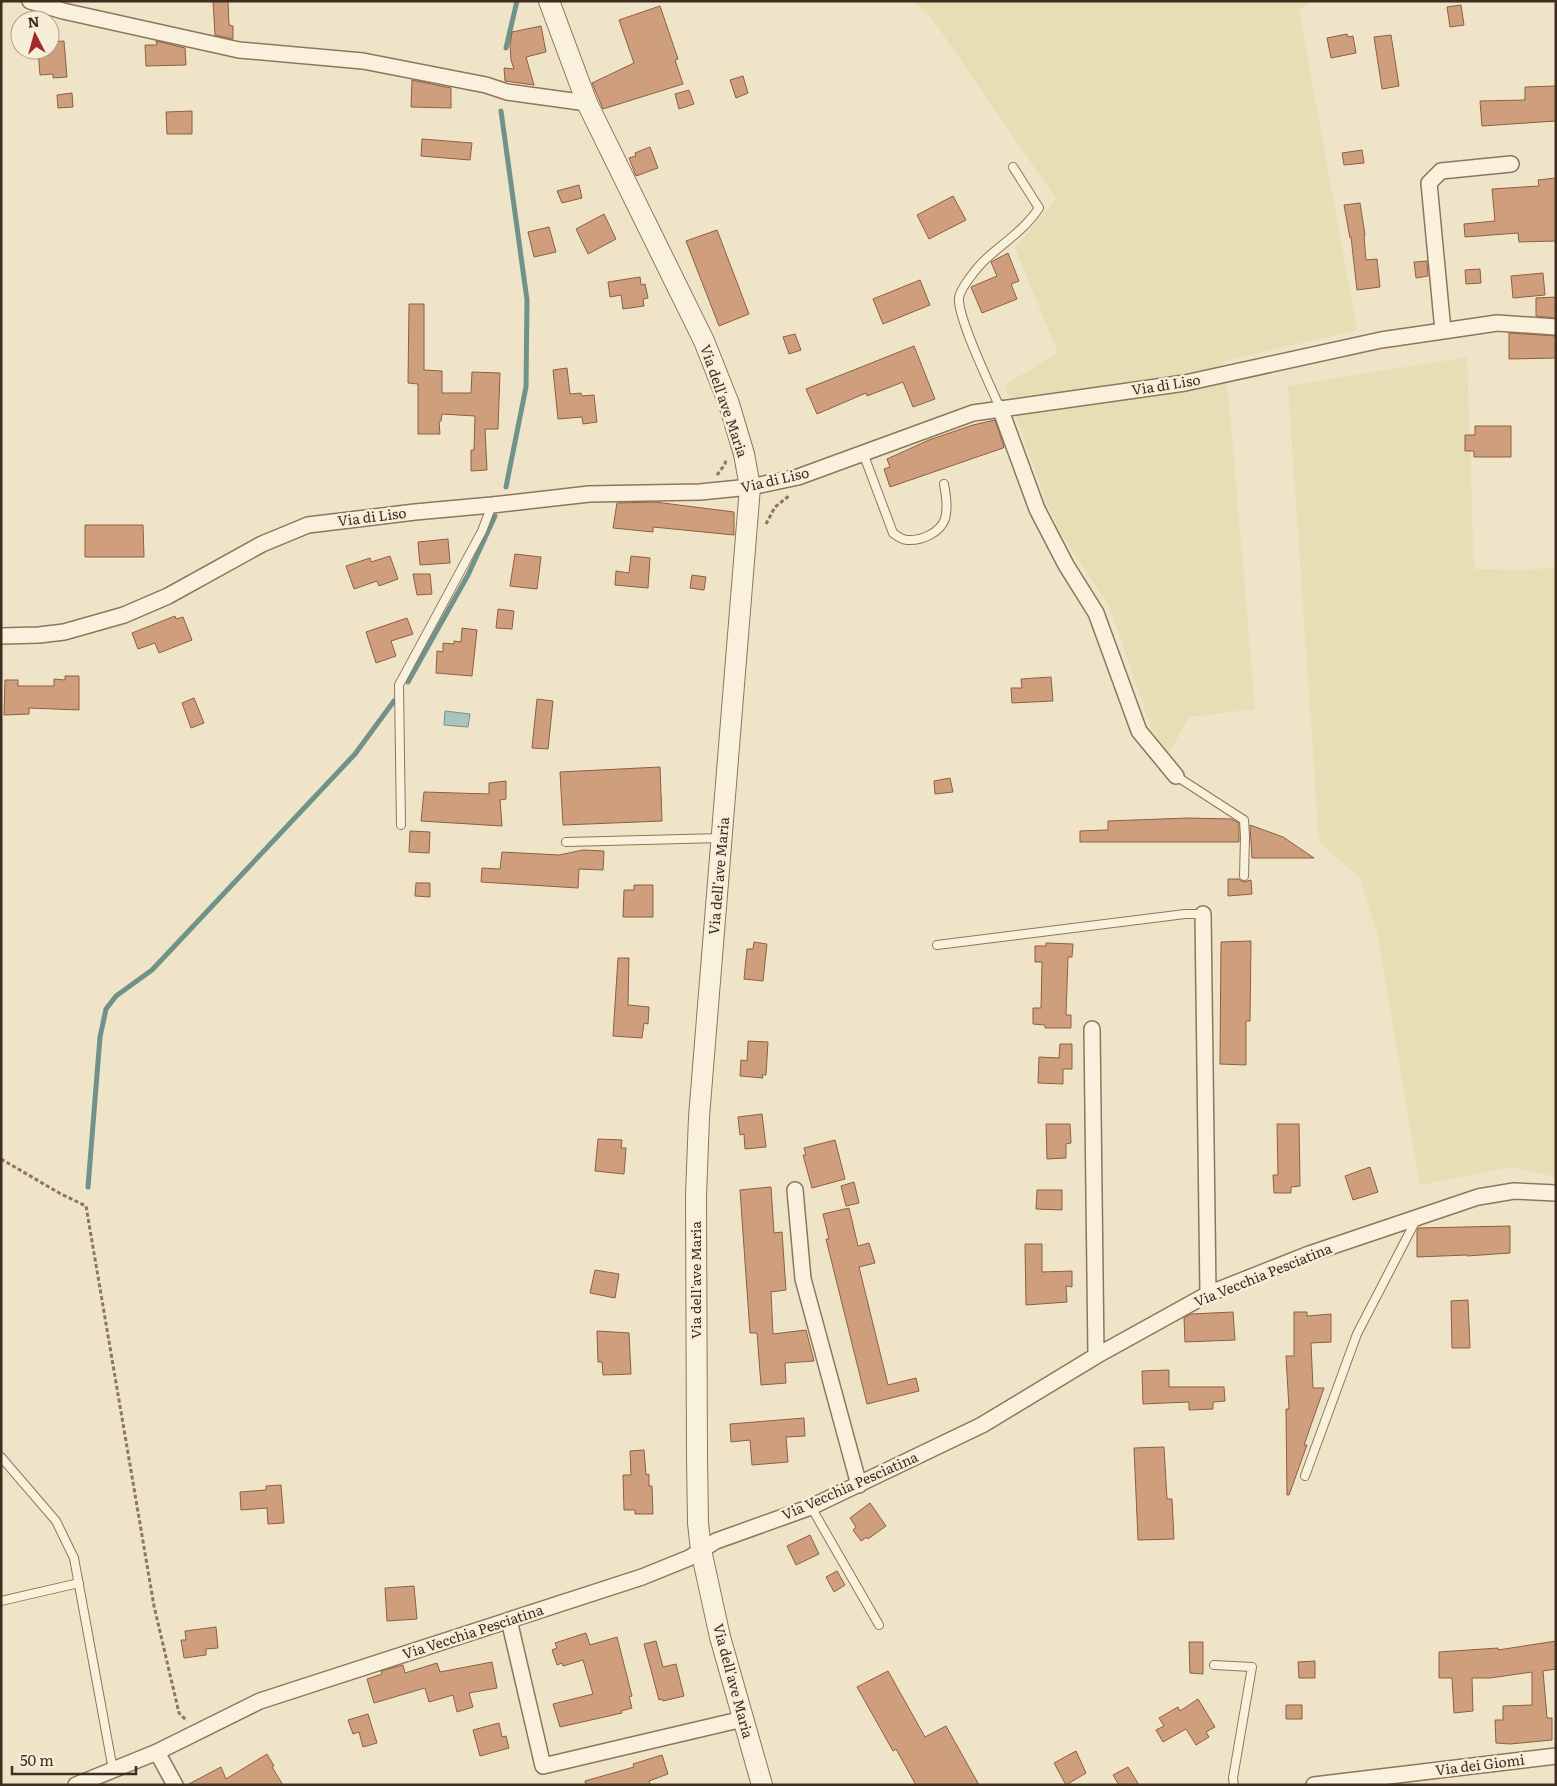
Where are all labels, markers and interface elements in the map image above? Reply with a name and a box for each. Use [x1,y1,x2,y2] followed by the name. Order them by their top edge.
[10,10,60,60] north arrow
[27,10,41,32] text: N
[696,342,754,460] street label: Via dell'ave Maria
[1130,369,1202,399] street label: Via di Liso
[739,461,811,497] street label: Via di Liso
[336,502,407,530] street label: Via di Liso
[703,816,733,936] street label: Via dell'ave Maria
[685,1220,705,1339] street label: Via dell'ave Maria
[1191,1237,1335,1311] street label: Via Vecchia Pesciatina
[778,1446,921,1524] street label: Via Vecchia Pesciatina
[400,1599,546,1663] street label: Via Vecchia Pesciatina
[709,1621,759,1741] street label: Via dell'ave Maria
[12,1744,136,1776] scale bar
[20,1748,54,1771] text: 50 m
[1434,1749,1526,1779] street label: Via dei Giomi

